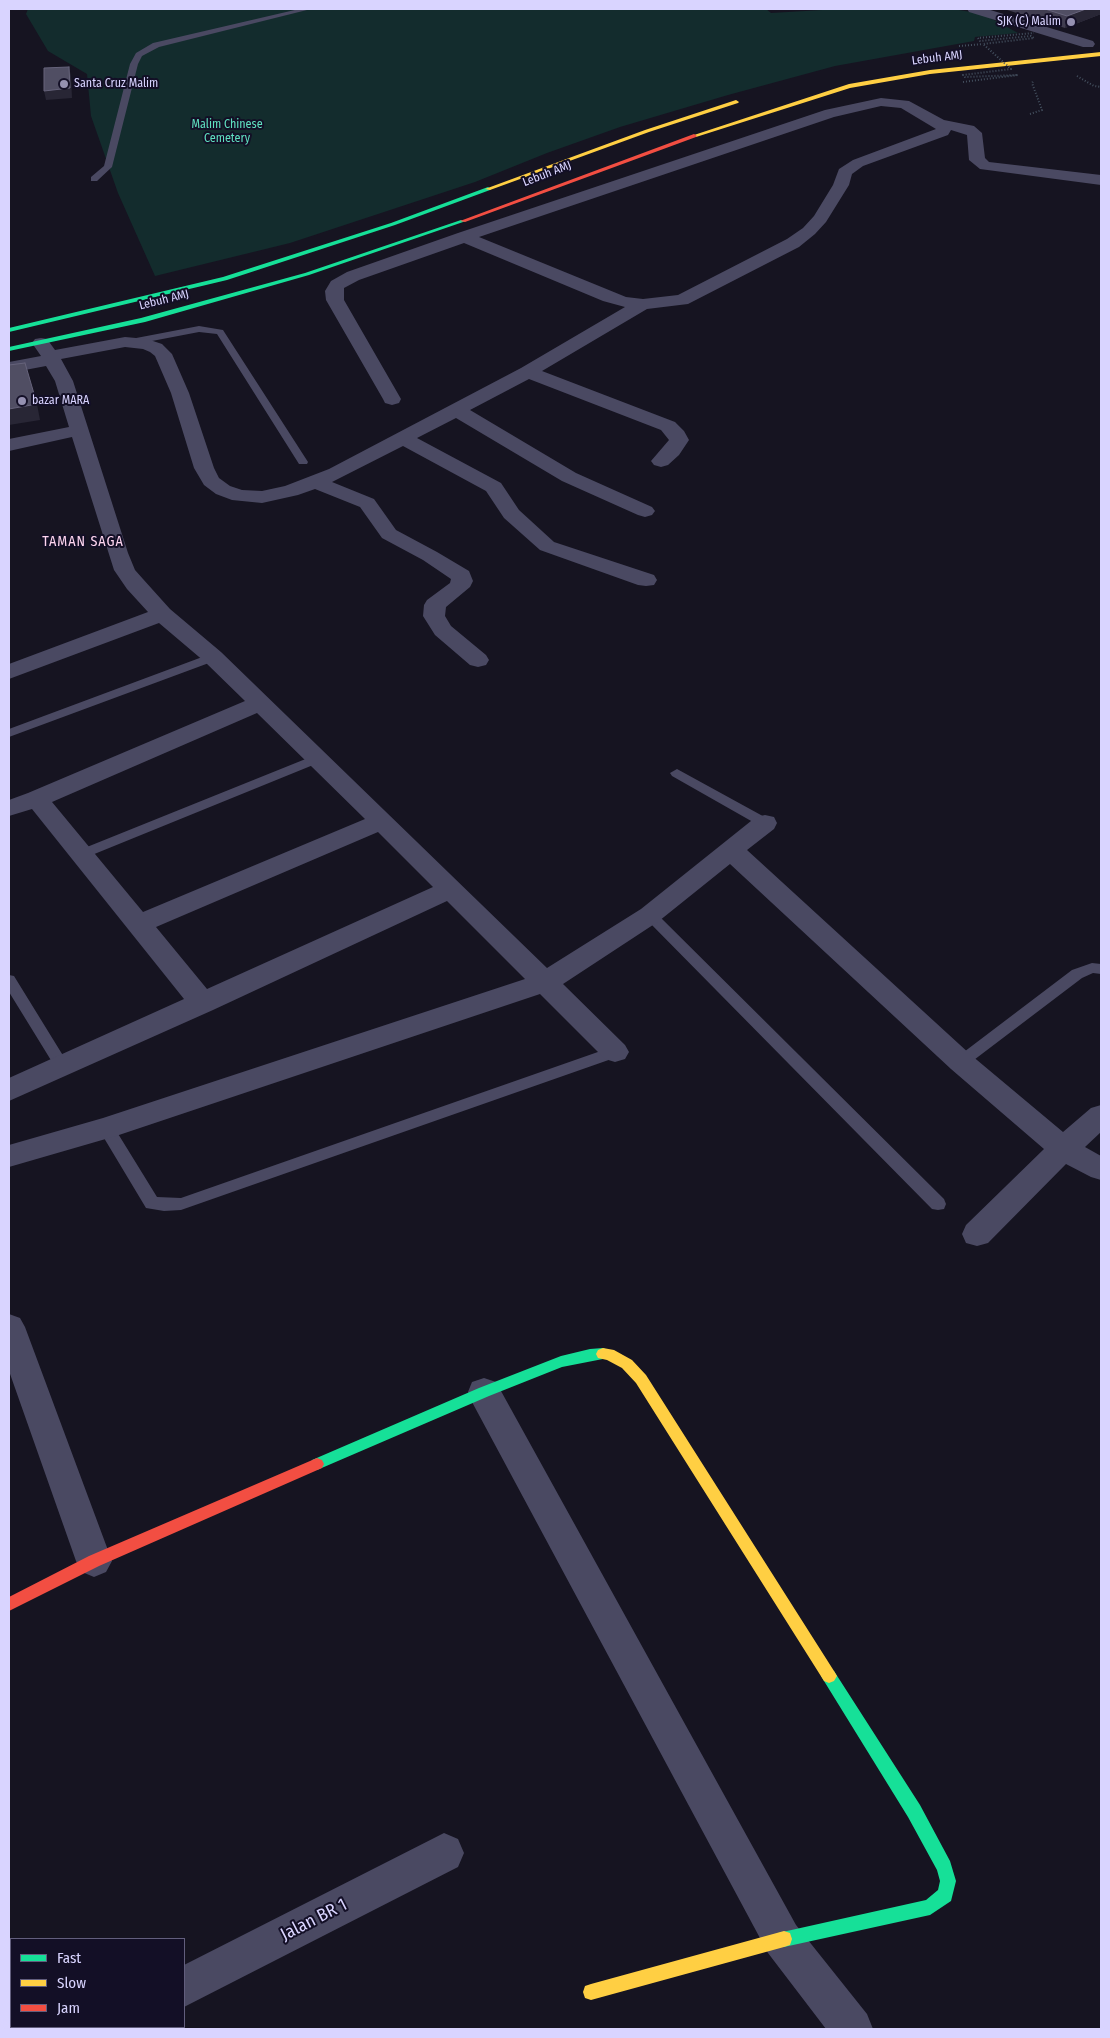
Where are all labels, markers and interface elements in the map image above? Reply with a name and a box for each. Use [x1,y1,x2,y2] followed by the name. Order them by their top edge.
[997,15,1061,29] place label: SJK (C) Malim
[1065,16,1077,28] marker: SJK (C) Malim
[911,48,963,68] street label: Lebuh AMJ
[74,77,158,91] place label: Santa Cruz Malim
[58,78,70,90] marker: Santa Cruz Malim
[191,118,263,146] park label: Malim Chinese Cemetery
[521,158,573,190] street label: Lebuh AMJ
[138,287,190,313] street label: Lebuh AMJ
[32,394,89,408] place label: bazar MARA
[16,395,28,407] marker: bazar MARA
[41,534,125,550] district label: TAMAN SAGA
[277,1894,351,1946] street label: Jalan BR 1
[10,1938,185,2028] legend
[57,1949,81,1967] text: Fast
[57,1974,86,1992] text: Slow
[57,1999,80,2017] text: Jam

